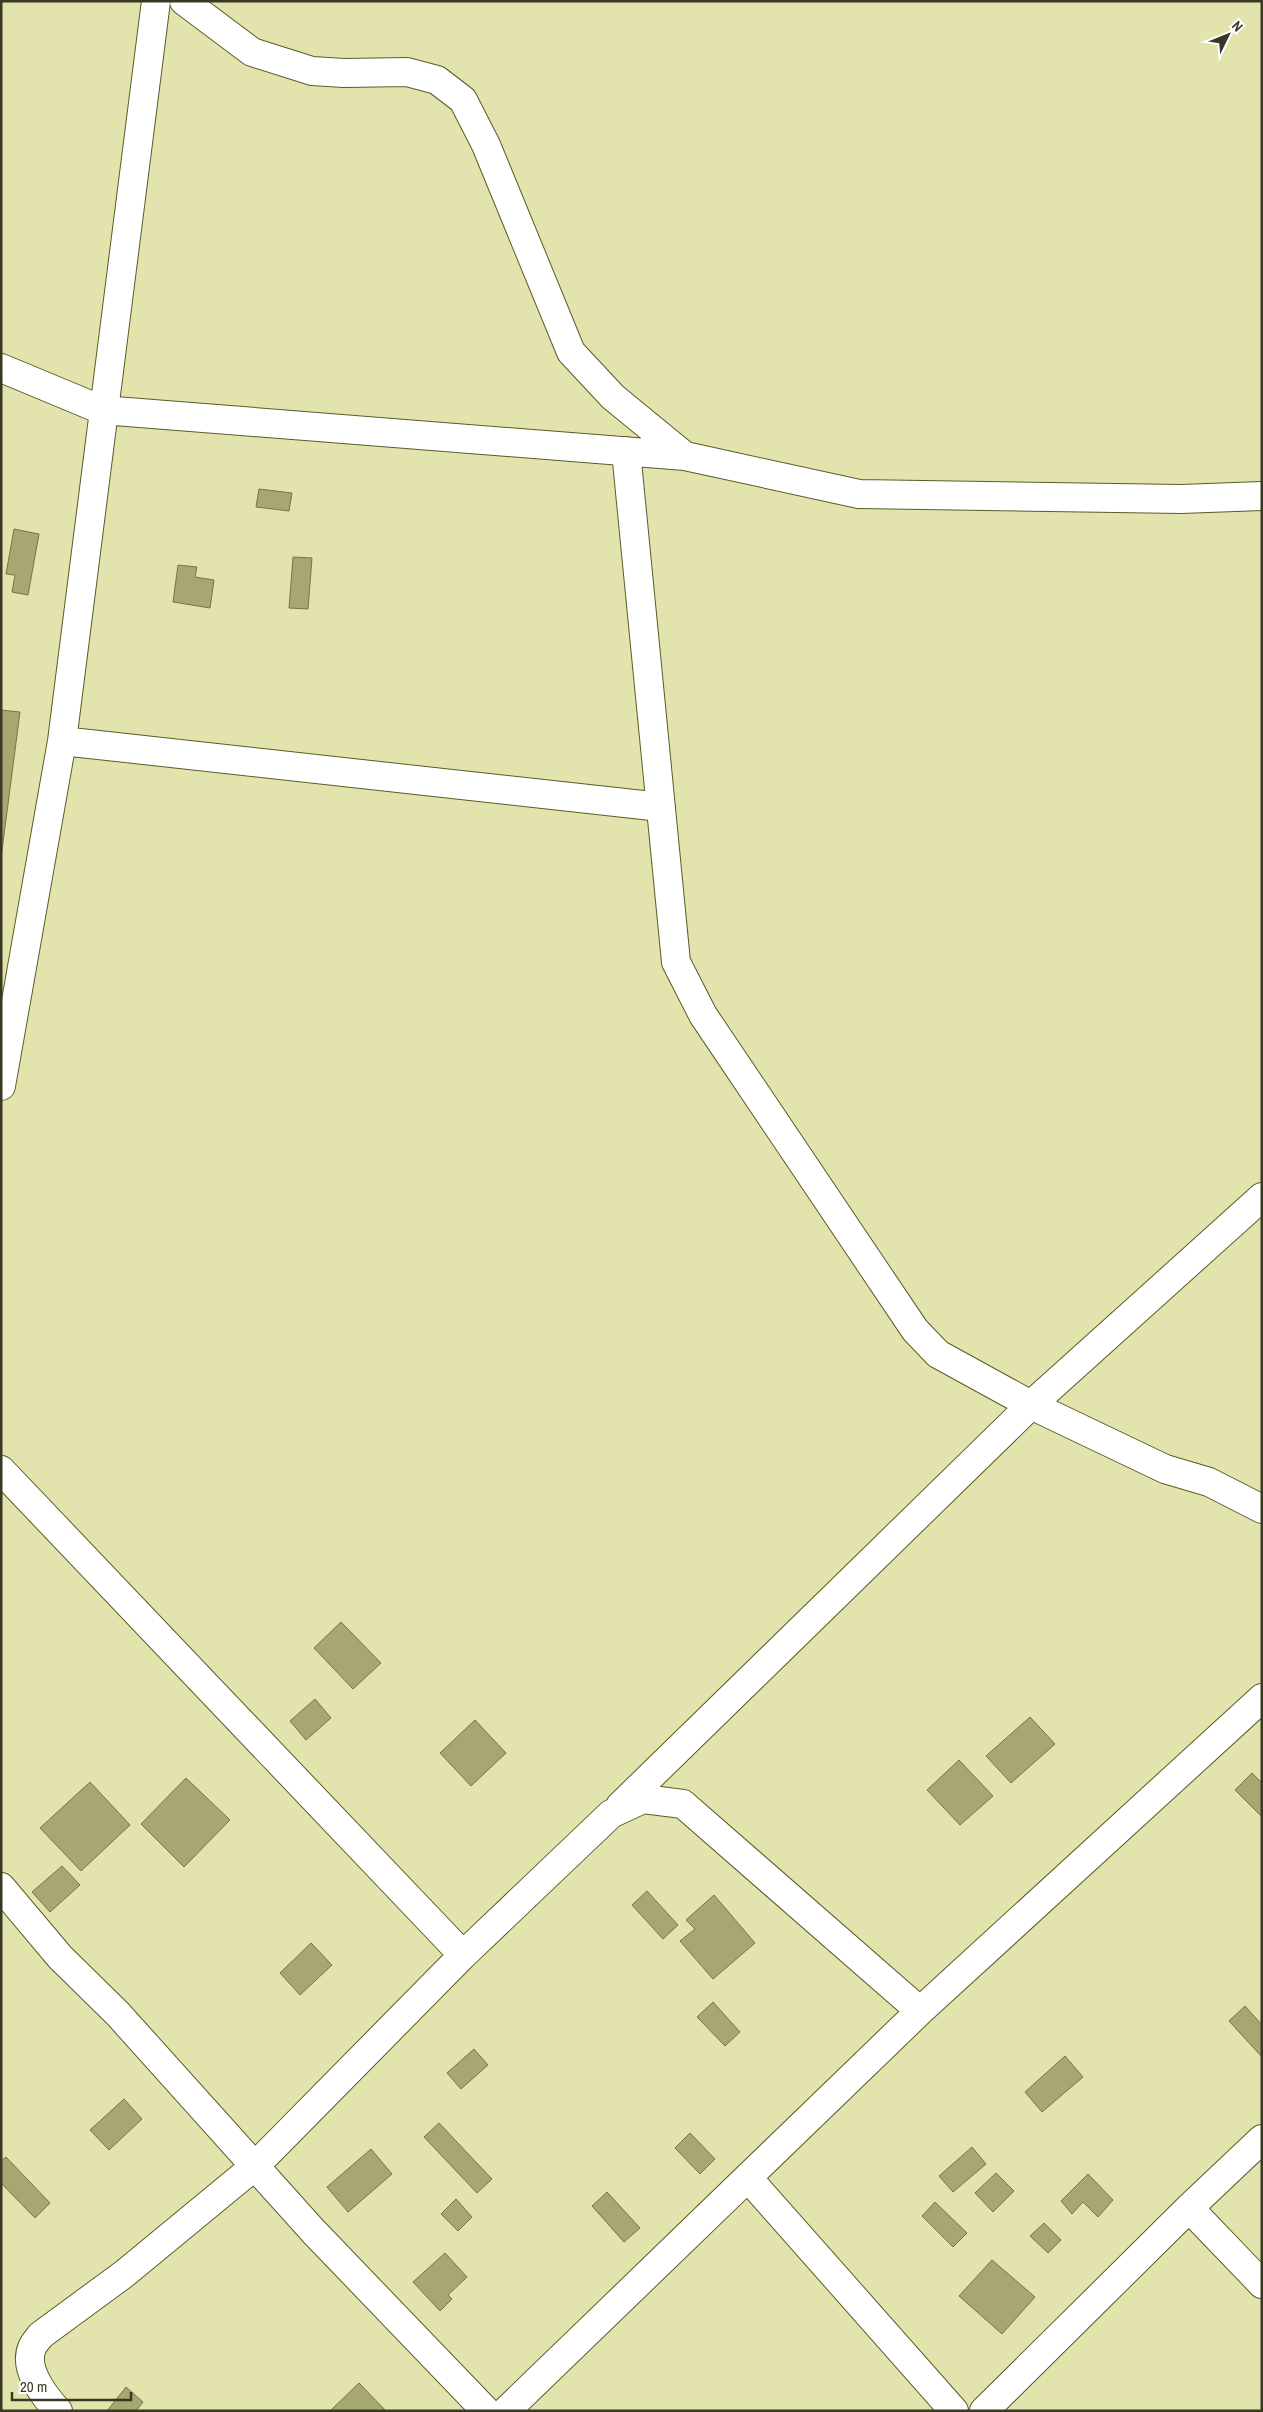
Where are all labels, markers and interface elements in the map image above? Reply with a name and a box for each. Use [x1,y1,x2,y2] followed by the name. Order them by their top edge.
[1203,10,1253,60] north arrow
[1228,17,1247,35] text: N
[12,2370,131,2402] scale bar
[20,2376,47,2397] text: 20 m

